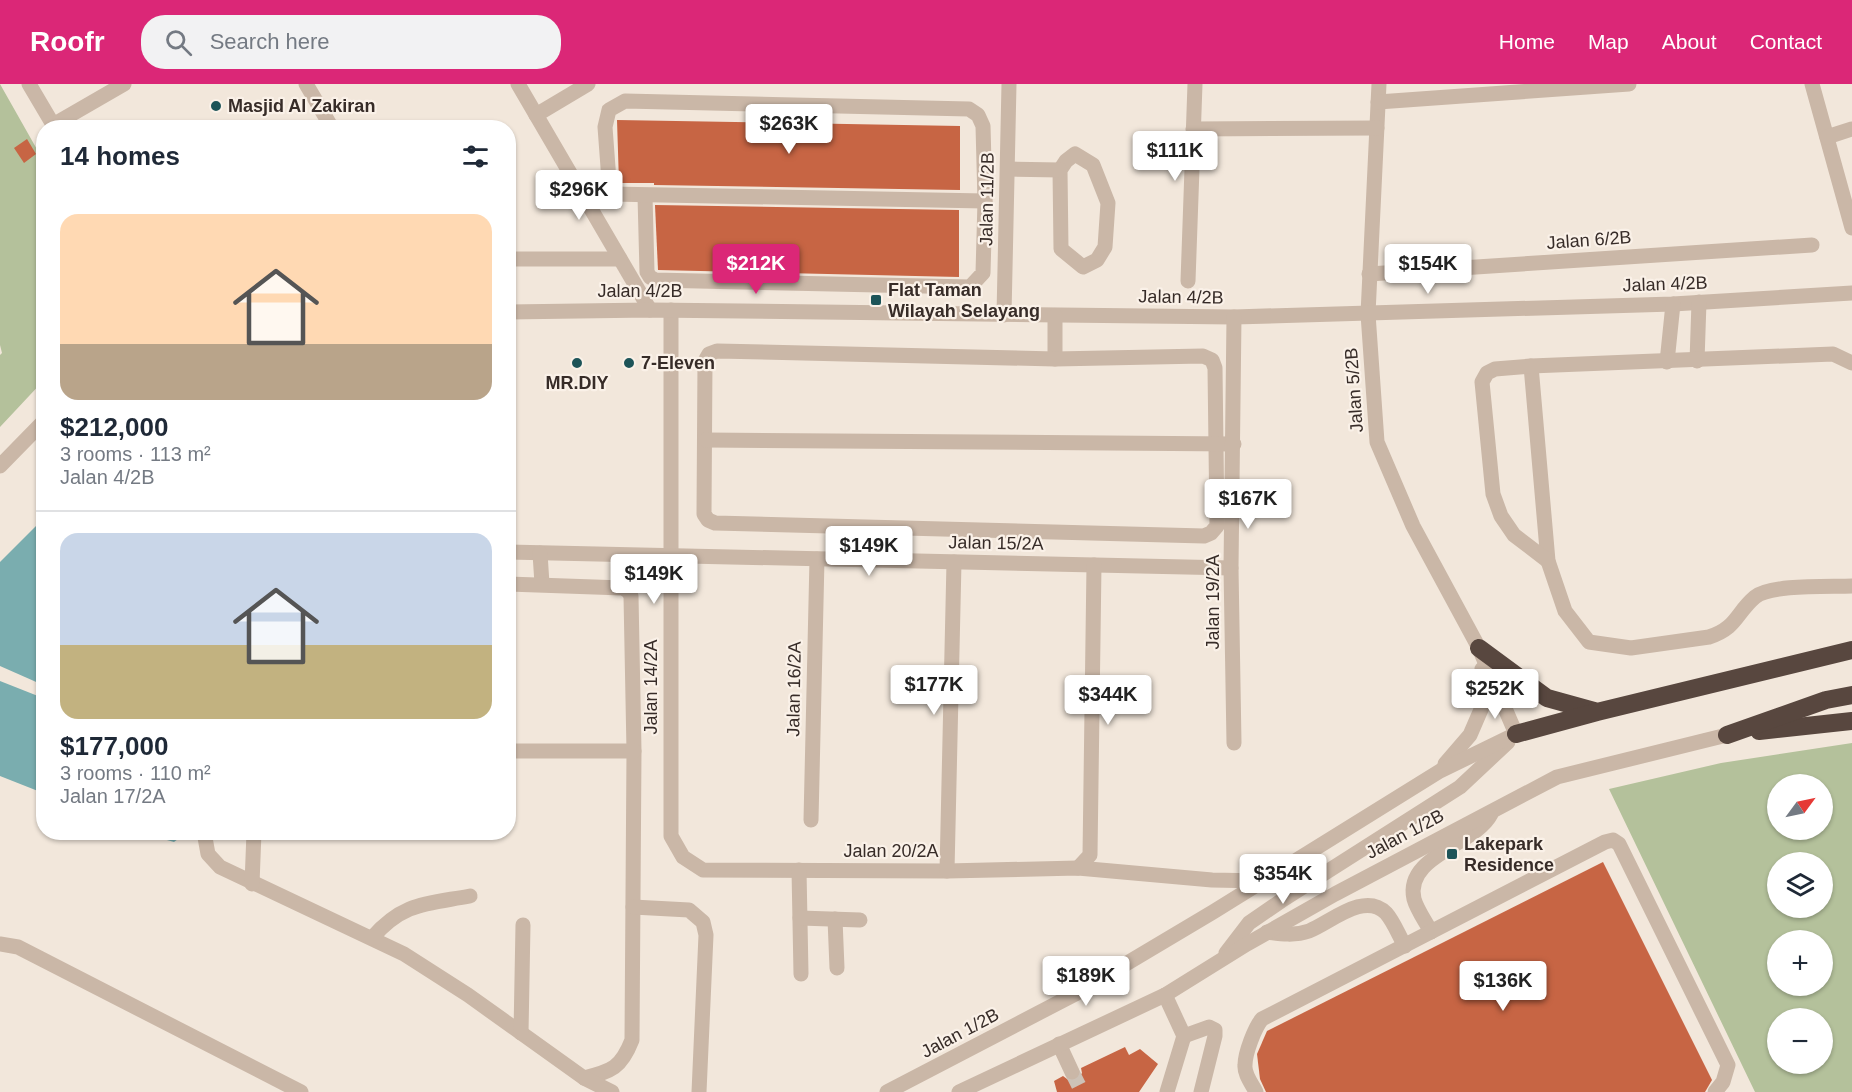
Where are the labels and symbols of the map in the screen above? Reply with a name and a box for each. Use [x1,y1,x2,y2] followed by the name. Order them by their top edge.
[228,96,375,116] place label: Masjid Al Zakiran
[209,99,223,113] marker: Masjid Al Zakiran
[747,104,831,155] pin: $263K
[1133,131,1217,182] pin: $111K
[976,152,998,246] street label: Jalan 11/2B
[537,170,621,221] pin: $296K
[1546,227,1632,253] street label: Jalan 6/2B
[714,244,798,295] pin: $212K
[1386,244,1470,295] pin: $154K
[1622,273,1708,295] street label: Jalan 4/2B
[888,280,1040,321] place label: Flat Taman Wilayah Selayang
[597,281,683,301] street label: Jalan 4/2B
[1138,286,1224,308] street label: Jalan 4/2B
[869,293,883,307] marker: Flat Taman Wilayah Selayang
[1341,347,1367,433] street label: Jalan 5/2B
[641,353,715,373] place label: 7-Eleven
[570,356,584,370] marker: MR.DIY
[622,356,636,370] marker: 7-Eleven
[546,373,609,393] place label: MR.DIY
[1206,479,1290,530] pin: $167K
[827,526,911,577] pin: $149K
[948,532,1044,554] street label: Jalan 15/2A
[612,554,696,605] pin: $149K
[1203,554,1223,650] street label: Jalan 19/2A
[641,639,661,735] street label: Jalan 14/2A
[783,641,805,737] street label: Jalan 16/2A
[892,665,976,716] pin: $177K
[1453,669,1537,720] pin: $252K
[1066,675,1150,726] pin: $344K
[1767,774,1833,840] north arrow
[1363,805,1447,863] street label: Jalan 1/2B
[1464,834,1554,875] place label: Lakepark Residence
[843,841,939,861] street label: Jalan 20/2A
[1445,847,1459,861] marker: Lakepark Residence
[1241,854,1325,905] pin: $354K
[1044,956,1128,1007] pin: $189K
[1461,961,1545,1012] pin: $136K
[918,1004,1002,1062] street label: Jalan 1/2B

